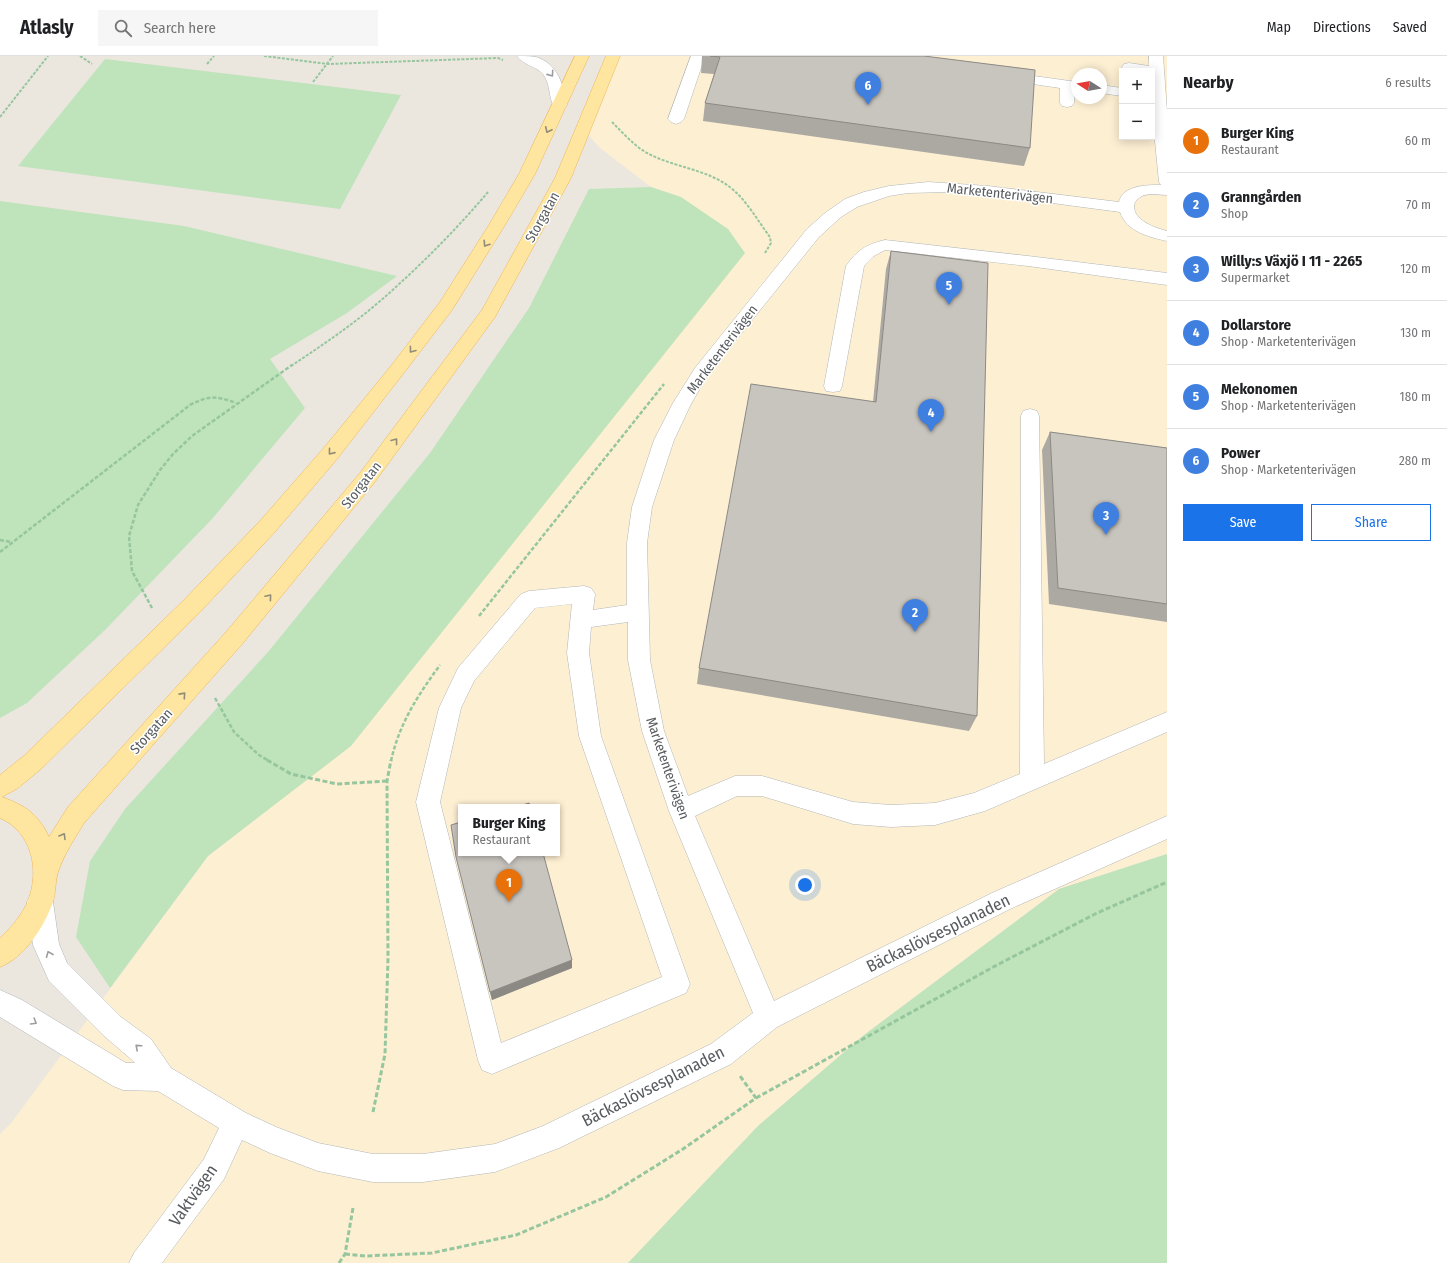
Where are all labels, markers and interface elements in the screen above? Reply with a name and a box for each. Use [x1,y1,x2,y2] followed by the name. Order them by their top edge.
[98,10,378,46] search box
[20,16,74,39] text: Atlasly
[112,17,134,39] icon: search
[144,19,216,37] text: Search here
[1267,19,1291,36] text: Map
[1313,19,1371,36] text: Directions
[1393,19,1427,36] text: Saved
[1071,68,1107,104] north arrow
[1119,68,1155,140] map controls
[1119,68,1155,104] button: +
[546,70,553,77] one-way arrow
[855,72,881,105] pin: 6
[1183,72,1234,93] text: Nearby
[1385,75,1431,90] text: 6 results
[1119,104,1155,140] button: −
[1221,124,1294,142] text: Burger King
[545,125,553,133] one-way arrow
[1193,133,1199,148] text: 1
[1405,133,1431,148] text: 60 m
[1221,142,1279,157] text: Restaurant
[946,179,1054,208] street label: Marketenterivägen
[1221,188,1301,206] text: Granngården
[522,189,563,246] street label: Storgatan
[1193,197,1199,212] text: 2
[1406,197,1431,212] text: 70 m
[1221,206,1248,221] text: Shop
[483,239,490,246] one-way arrow
[1221,252,1362,270] text: Willy:s Växjö I 11 - 2265
[1193,261,1199,276] text: 3
[1400,261,1431,276] text: 120 m
[1221,270,1290,285] text: Supermarket
[936,272,962,305] pin: 5
[683,302,761,397] street label: Marketenterivägen
[1221,316,1291,334] text: Dollarstore
[1193,325,1199,340] text: 4
[1400,325,1431,340] text: 130 m
[1221,334,1356,349] text: Shop · Marketenterivägen
[410,346,417,353] one-way arrow
[1221,380,1298,398] text: Mekonomen
[1193,389,1199,404] text: 5
[1400,389,1431,404] text: 180 m
[1221,398,1356,413] text: Shop · Marketenterivägen
[918,399,944,432] pin: 4
[390,438,397,445] one-way arrow
[1221,444,1260,462] text: Power
[328,448,335,455] one-way arrow
[1193,453,1199,468] text: 6
[1399,453,1431,468] text: 280 m
[338,458,385,512] street label: Storgatan
[1221,462,1356,477] text: Shop · Marketenterivägen
[1093,502,1119,535] pin: 3
[1183,504,1303,541] button: Save
[1311,504,1431,541] button: Share
[264,594,271,601] one-way arrow
[902,599,928,632] pin: 2
[179,692,186,699] one-way arrow
[127,705,176,758] street label: Storgatan
[642,715,693,821] street label: Marketenterivägen
[458,804,560,856] popup
[473,814,545,832] text: Burger King
[473,832,530,847] text: Restaurant
[58,833,66,840] one-way arrow
[496,869,522,902] pin: 1
[795,875,815,895] your location
[863,890,1013,977] street label: Bäckaslövsesplanaden
[46,950,54,957] one-way arrow
[30,1017,37,1025] one-way arrow
[578,1041,728,1131] street label: Bäckaslövsesplanaden
[135,1045,143,1052] one-way arrow
[165,1160,222,1230] street label: Vaktvägen

